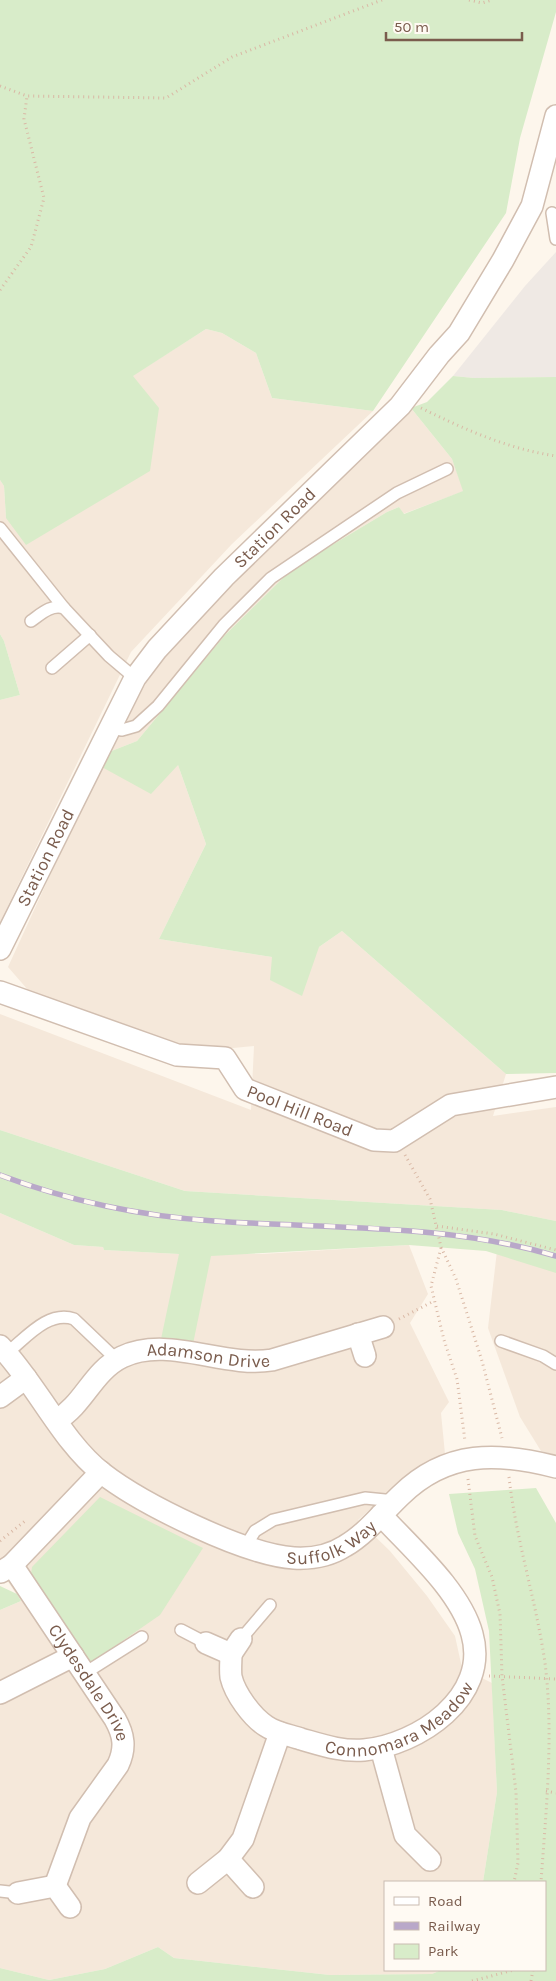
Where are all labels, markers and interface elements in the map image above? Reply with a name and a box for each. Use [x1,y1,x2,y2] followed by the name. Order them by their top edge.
[386,10,522,42] scale bar
[394,18,429,36] text: 50 m
[229,483,320,573] street label: Station Road
[12,805,79,910] street label: Station Road
[244,1080,356,1142] street label: Pool Hill Road
[146,1338,271,1372] street label: Adamson Drive
[285,1515,381,1569] street label: Suffolk Way
[44,1620,134,1743] street label: Clydesdale Drive
[323,1678,478,1761] street label: Connomara Meadow
[384,1881,546,1971] legend
[428,1892,463,1910] text: Road
[428,1917,480,1935] text: Railway
[428,1942,458,1960] text: Park

